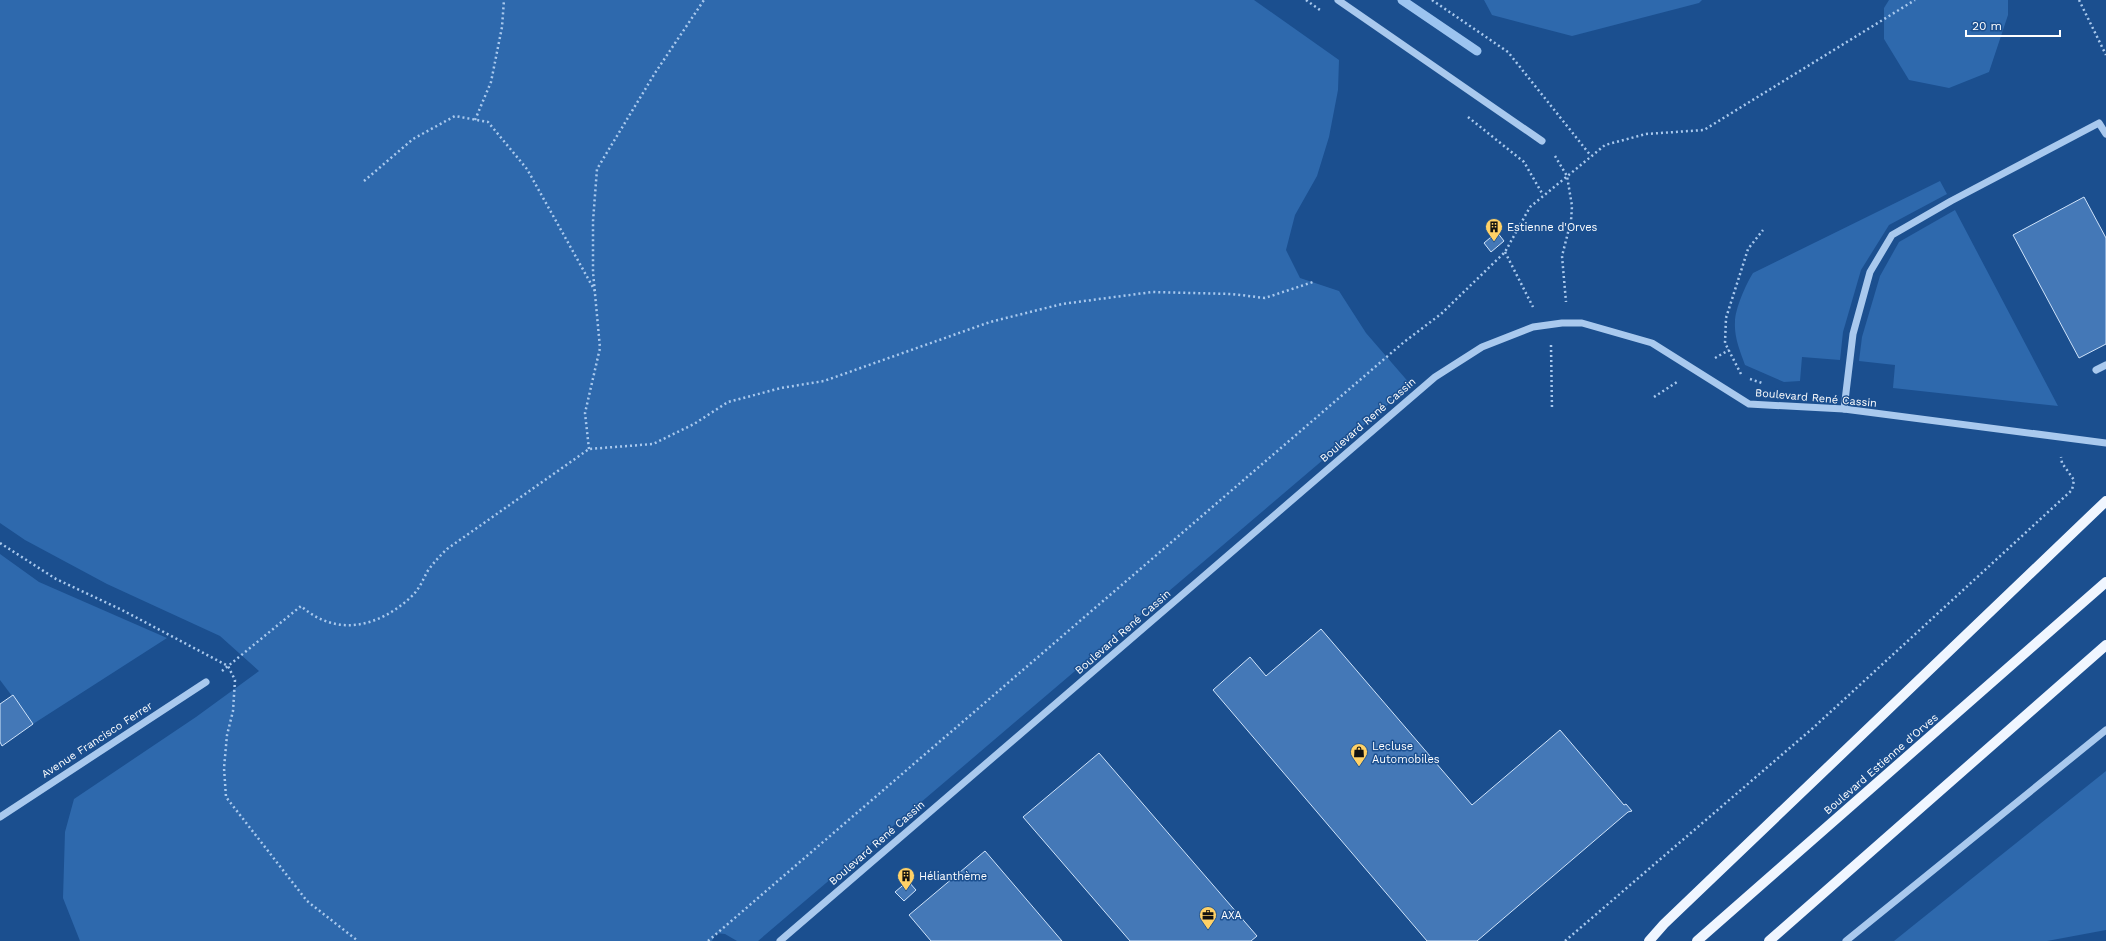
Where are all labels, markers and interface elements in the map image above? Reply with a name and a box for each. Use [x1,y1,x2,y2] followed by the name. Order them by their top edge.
[1966,12,2060,38] scale bar
[1972,19,2002,33] text: 20 m
[1484,217,1504,242] building icon: Estienne d'Orves
[1507,221,1598,234] place label: Estienne d'Orves
[1318,375,1418,465] street label: Boulevard René Cassin
[1754,386,1878,410] street label: Boulevard René Cassin
[1073,587,1173,677] street label: Boulevard René Cassin
[39,699,155,781] street label: Avenue Francisco Ferrer
[1821,711,1941,817] street label: Boulevard Estienne d'Orves
[1372,740,1440,766] place label: Lecluse Automobiles
[1349,742,1369,767] shop icon: Lecluse Automobiles
[827,798,927,888] street label: Boulevard René Cassin
[896,866,916,891] building icon: Hélianthème
[919,870,987,883] place label: Hélianthème
[1198,905,1218,930] office icon: AXA
[1221,909,1242,922] place label: AXA

